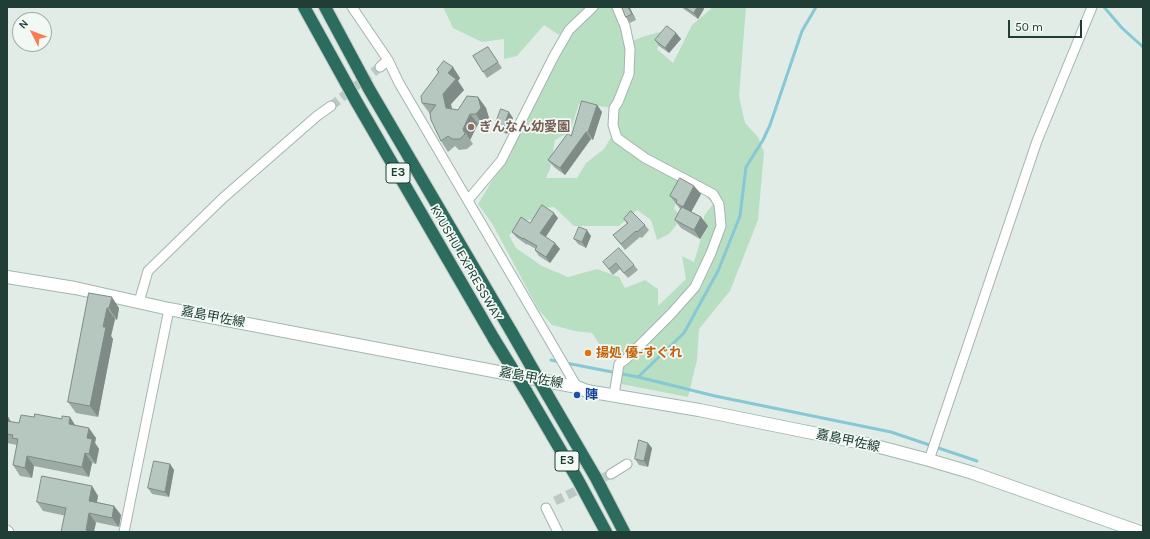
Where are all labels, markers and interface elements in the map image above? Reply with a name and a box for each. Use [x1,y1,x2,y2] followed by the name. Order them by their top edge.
[12,12,52,52] north arrow
[1010,12,1084,38] scale bar
[16,17,31,32] text: N
[1015,20,1043,34] text: 50 m
[479,119,570,135] place label: ぎんなん幼愛園
[466,122,476,132] marker: ぎんなん幼愛園
[386,163,410,183] road number: E3
[427,202,505,324] street label: KYUSHU EXPRESSWAY
[180,303,246,331] street label: 嘉島甲佐線
[596,345,682,361] place label: 揚処 優-すぐれ
[583,348,593,358] marker: 揚処 優-すぐれ
[498,364,564,392] street label: 嘉島甲佐線
[585,387,598,403] place label: 陣
[572,390,582,400] marker: 陣
[815,427,881,455] street label: 嘉島甲佐線
[555,451,579,471] road number: E3

